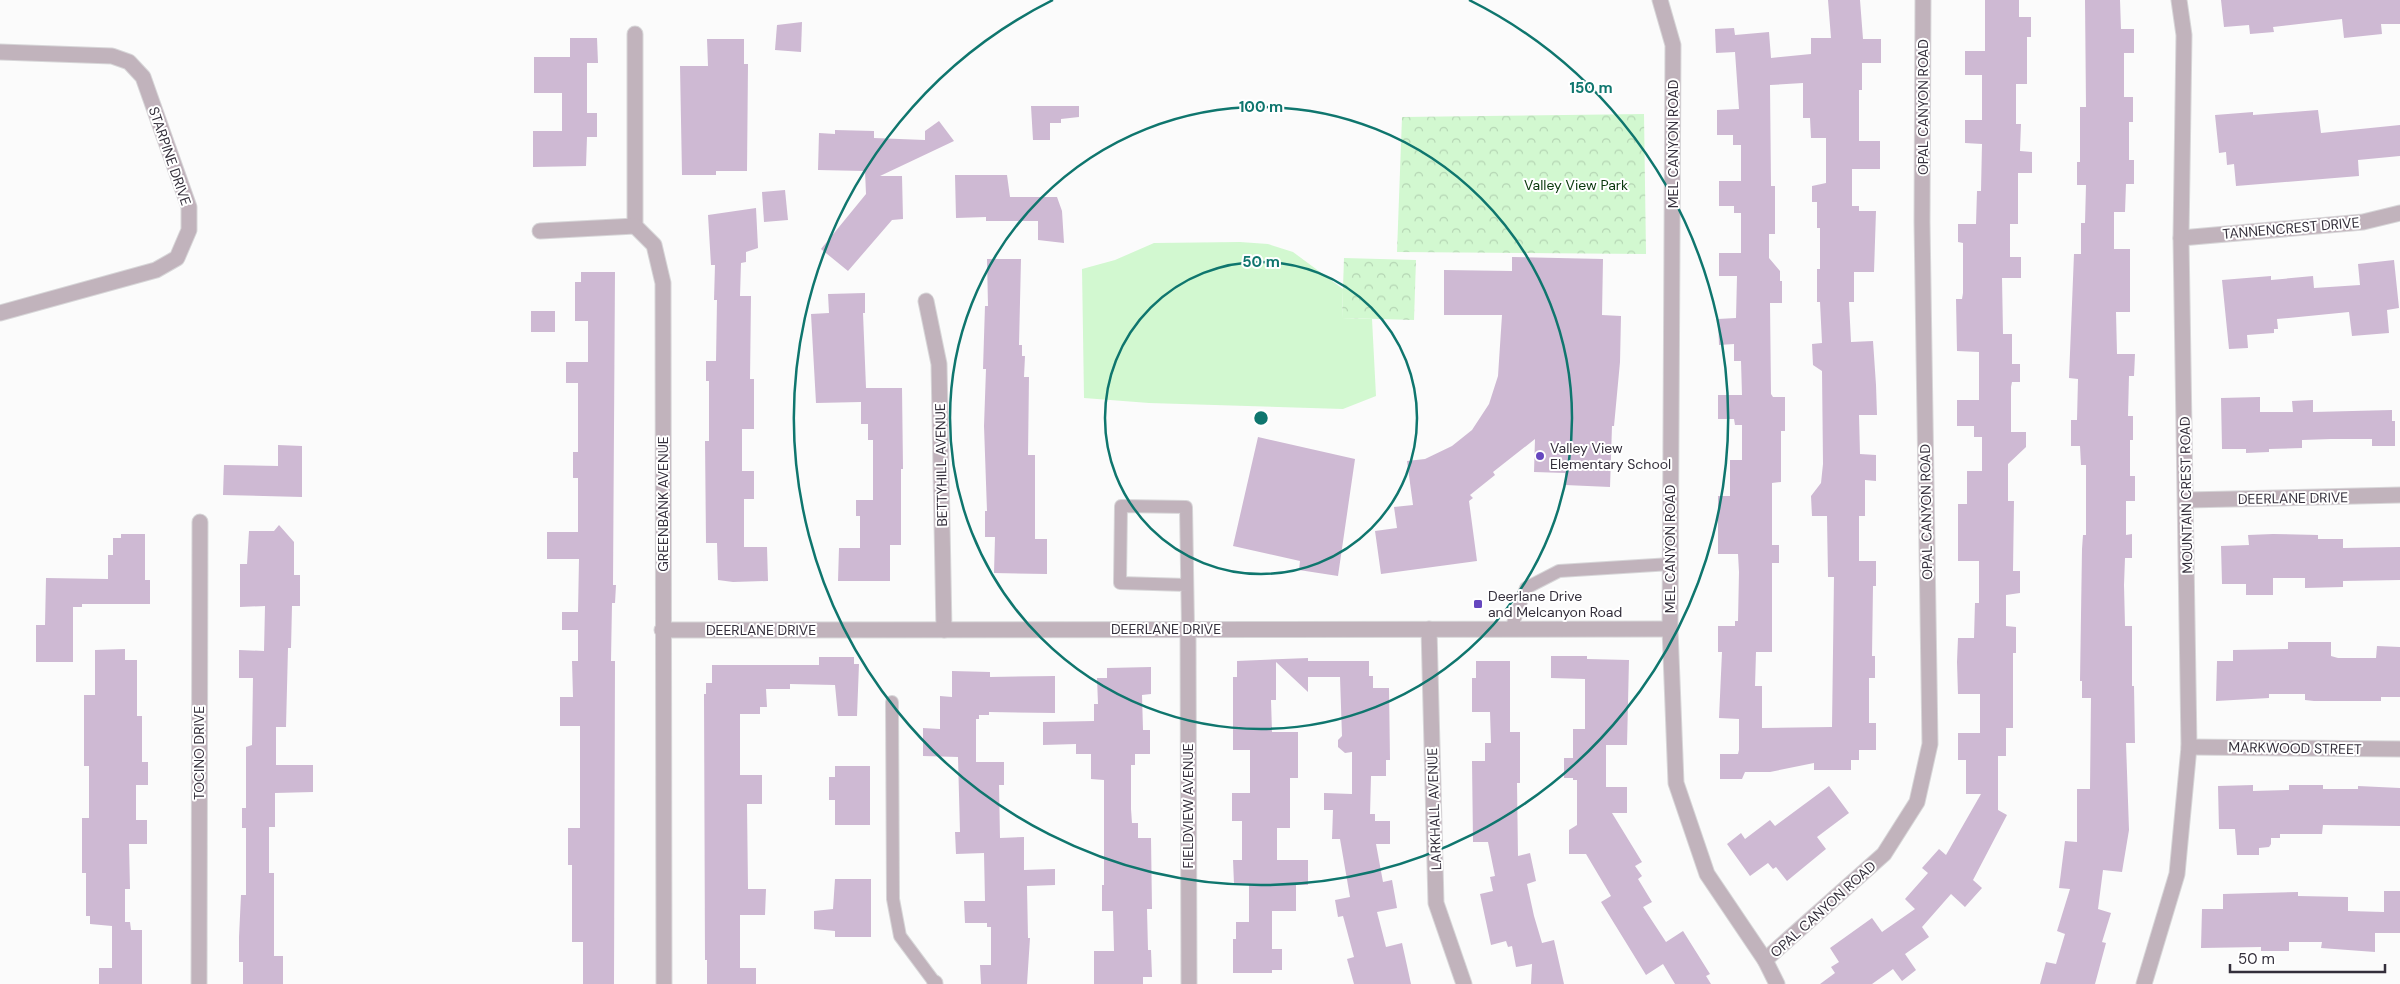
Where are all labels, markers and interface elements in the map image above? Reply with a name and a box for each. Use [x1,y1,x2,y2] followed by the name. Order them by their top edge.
[1914,39,1932,175] street label: OPAL CANYON ROAD
[1570,78,1613,98] text: 150 m
[1664,80,1682,208] street label: MEL CANYON ROAD
[1239,97,1283,117] text: 100 m
[145,104,195,208] street label: STARPINE DRIVE
[1524,176,1628,194] park label: Valley View Park
[2222,213,2360,243] street label: TANNENCREST DRIVE
[1242,252,1280,272] text: 50 m
[931,403,951,527] street label: BETTYHILL AVENUE
[1252,409,1270,427] centre of rings
[2176,416,2196,574] street label: MOUNTAIN CREST ROAD
[654,436,672,572] street label: GREENBANK AVENUE
[1550,439,1671,473] place label: Valley View Elementary School
[1916,444,1936,580] street label: OPAL CANYON ROAD
[1534,450,1546,462] marker: Valley View Elementary School
[1661,485,1679,613] street label: MEL CANYON ROAD
[2238,488,2348,508] street label: DEERLANE DRIVE
[1488,587,1622,621] place label: Deerlane Drive and Melcanyon Road
[1472,598,1484,610] marker: Deerlane Drive and Melcanyon Road
[1111,620,1221,638] street label: DEERLANE DRIVE
[706,621,816,639] street label: DEERLANE DRIVE
[190,706,208,800] street label: TOCINO DRIVE
[2228,738,2362,758] street label: MARKWOOD STREET
[1179,743,1197,869] street label: FIELDVIEW AVENUE
[1423,747,1445,871] street label: LARKHALL AVENUE
[1766,857,1880,961] street label: OPAL CANYON ROAD
[2230,942,2385,974] scale bar
[2238,949,2275,969] text: 50 m

